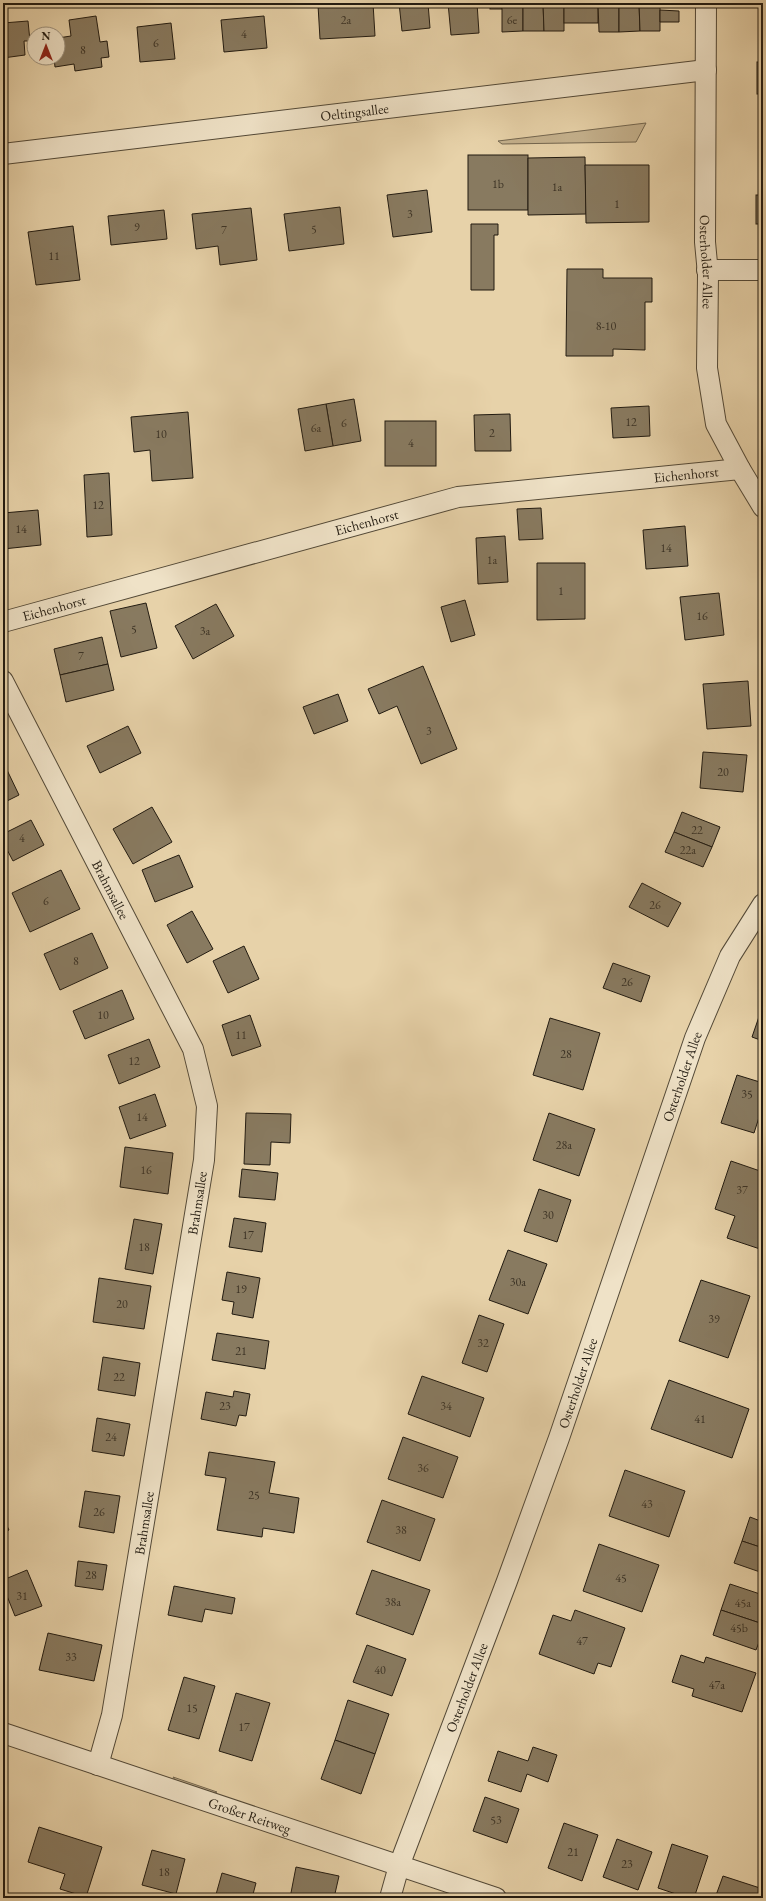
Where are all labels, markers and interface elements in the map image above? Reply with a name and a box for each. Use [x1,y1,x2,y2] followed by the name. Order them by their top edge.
[341,12,351,28] house number: 2a
[507,12,518,28] house number: 6e
[26,26,66,66] north arrow
[241,26,247,42] house number: 4
[42,29,51,43] text: N
[153,35,159,51] house number: 6
[80,42,86,58] house number: 8
[319,99,390,125] street label: Oeltingsallee
[492,176,504,192] house number: 1b
[552,179,562,195] house number: 1a
[614,196,620,212] house number: 1
[407,206,413,222] house number: 3
[696,215,717,310] street label: Osterholder Allee
[134,219,140,235] house number: 9
[311,221,317,237] house number: 5
[221,222,227,238] house number: 7
[48,248,60,264] house number: 11
[596,318,617,334] house number: 8-10
[625,414,637,430] house number: 12
[341,415,347,431] house number: 6
[311,420,321,436] house number: 6a
[489,425,495,441] house number: 2
[155,426,167,442] house number: 10
[408,435,414,451] house number: 4
[653,462,720,487] street label: Eichenhorst
[92,497,104,513] house number: 12
[333,505,401,539] street label: Eichenhorst
[15,521,27,537] house number: 14
[660,540,672,556] house number: 14
[487,552,497,568] house number: 1a
[558,583,564,599] house number: 1
[20,591,88,625] street label: Eichenhorst
[696,608,708,624] house number: 16
[131,621,137,637] house number: 5
[200,623,210,639] house number: 3a
[78,648,84,664] house number: 7
[426,723,432,739] house number: 3
[717,764,729,780] house number: 20
[691,822,703,838] house number: 22
[19,830,25,846] house number: 4
[680,842,696,858] house number: 22a
[88,857,134,923] street label: Brahmsallee
[43,893,49,909] house number: 6
[649,897,661,913] house number: 26
[73,953,79,969] house number: 8
[621,974,633,990] house number: 26
[97,1007,109,1023] house number: 10
[235,1027,247,1043] house number: 11
[658,1028,706,1124] street label: Osterholder Allee
[560,1046,572,1062] house number: 28
[128,1053,140,1069] house number: 12
[741,1086,753,1102] house number: 35
[136,1109,148,1125] house number: 14
[556,1137,572,1153] house number: 28a
[140,1162,152,1178] house number: 16
[183,1169,211,1236] street label: Brahmsallee
[736,1182,748,1198] house number: 37
[542,1207,554,1223] house number: 30
[242,1227,254,1243] house number: 17
[138,1239,150,1255] house number: 18
[510,1274,526,1290] house number: 30a
[235,1281,247,1297] house number: 19
[116,1296,128,1312] house number: 20
[708,1311,720,1327] house number: 39
[477,1335,489,1351] house number: 32
[554,1335,602,1431] street label: Osterholder Allee
[235,1343,247,1359] house number: 21
[113,1369,125,1385] house number: 22
[219,1398,231,1414] house number: 23
[440,1398,452,1414] house number: 34
[694,1411,706,1427] house number: 41
[105,1429,117,1445] house number: 24
[417,1460,429,1476] house number: 36
[248,1487,260,1503] house number: 25
[130,1489,158,1556] street label: Brahmsallee
[641,1496,653,1512] house number: 43
[93,1504,105,1520] house number: 26
[395,1522,407,1538] house number: 38
[85,1567,97,1583] house number: 28
[615,1570,627,1586] house number: 45
[16,1588,28,1604] house number: 31
[385,1594,401,1610] house number: 38a
[735,1595,751,1611] house number: 45a
[730,1620,748,1636] house number: 45b
[576,1633,588,1649] house number: 47
[441,1640,492,1735] street label: Osterholder Allee
[65,1649,77,1665] house number: 33
[374,1662,386,1678] house number: 40
[709,1677,725,1693] house number: 47a
[186,1700,198,1716] house number: 15
[238,1719,250,1735] house number: 17
[206,1793,294,1838] street label: Großer Reitweg
[490,1812,502,1828] house number: 53
[567,1844,579,1860] house number: 21
[621,1856,633,1872] house number: 23
[158,1864,170,1880] house number: 18

